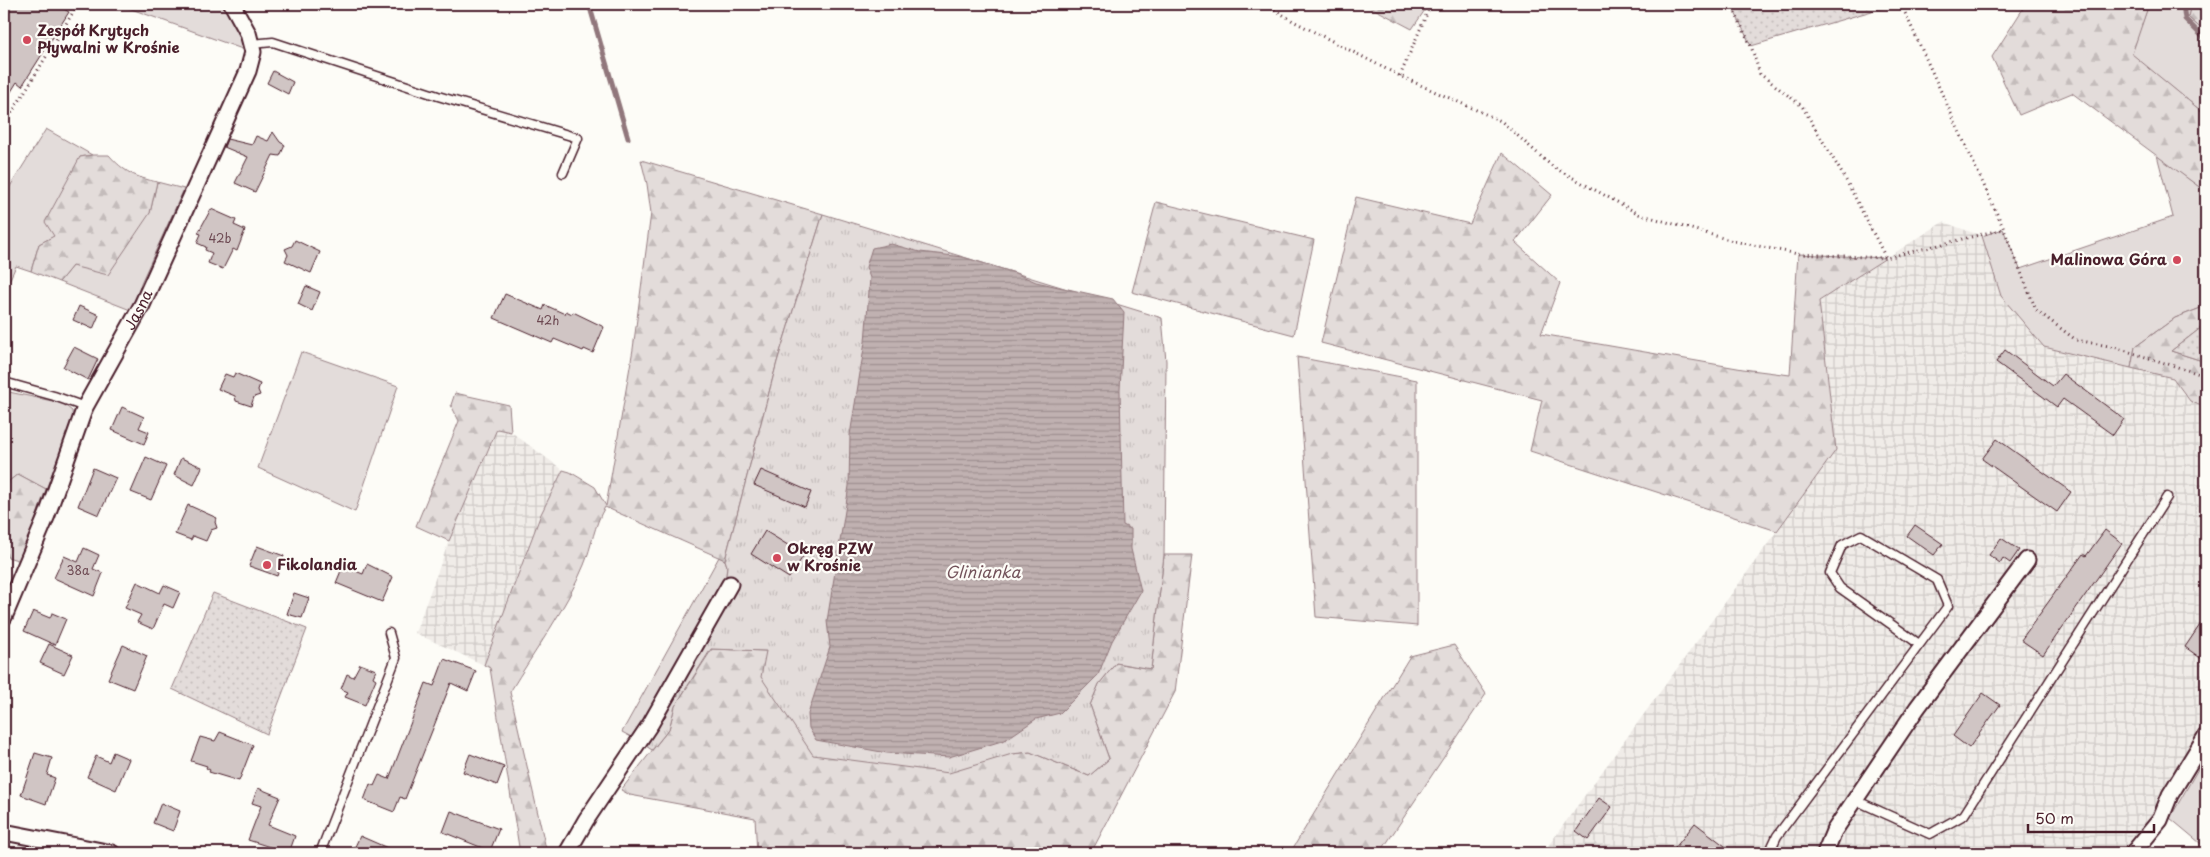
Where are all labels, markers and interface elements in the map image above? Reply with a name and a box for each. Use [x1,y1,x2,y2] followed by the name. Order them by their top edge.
[37,18,180,58] place label: Zespół Krytych Pływalni w Krośnie
[21,34,33,46] marker: Zespół Krytych Pływalni w Krośnie
[209,229,231,247] house number: 42b
[2050,247,2168,270] place label: Malinowa Góra
[2171,254,2183,266] marker: Malinowa Góra
[117,285,158,334] street label: Jasna
[536,311,560,329] house number: 42h
[787,536,873,576] place label: Okręg PZW w Krośnie
[277,552,358,575] place label: Fikolandia
[771,552,783,564] marker: Okręg PZW w Krośnie
[261,559,273,571] marker: Fikolandia
[946,559,1022,583] water label: Glinianka
[67,561,90,579] house number: 38a
[2028,802,2154,834] scale bar
[2035,806,2074,829] text: 50 m

